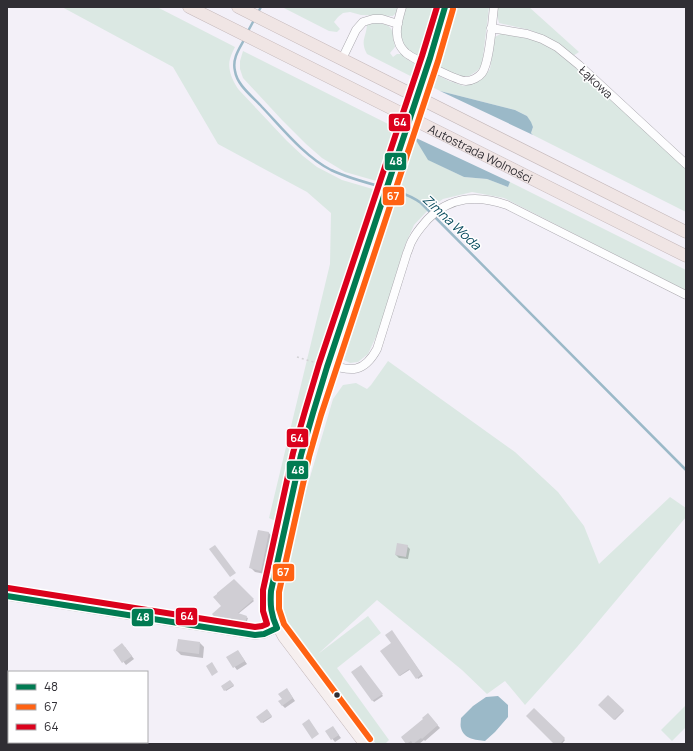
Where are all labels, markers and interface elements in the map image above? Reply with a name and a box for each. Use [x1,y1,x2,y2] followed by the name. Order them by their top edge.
[575,62,617,102] street label: Łąkowa
[388,113,411,132] line badge: 64
[393,114,407,129] text: 64
[425,120,536,186] street label: Autostrada Wolności
[384,152,407,171] line badge: 48
[389,153,403,168] text: 48
[382,186,405,206] line badge: 67
[387,188,399,203] text: 67
[419,190,486,254] water label: Zimna Woda
[286,428,309,448] line badge: 64
[290,430,304,445] text: 64
[286,460,309,480] line badge: 48
[291,462,305,477] text: 48
[272,563,295,582] line badge: 67
[277,564,289,579] text: 67
[175,607,198,626] line badge: 64
[131,608,154,627] line badge: 48
[180,608,194,623] text: 64
[136,609,150,624] text: 48
[8,671,148,743] legend
[44,678,58,695] text: 48
[332,690,342,700] unlabelled marker
[44,698,57,715] text: 67
[44,718,59,735] text: 64

